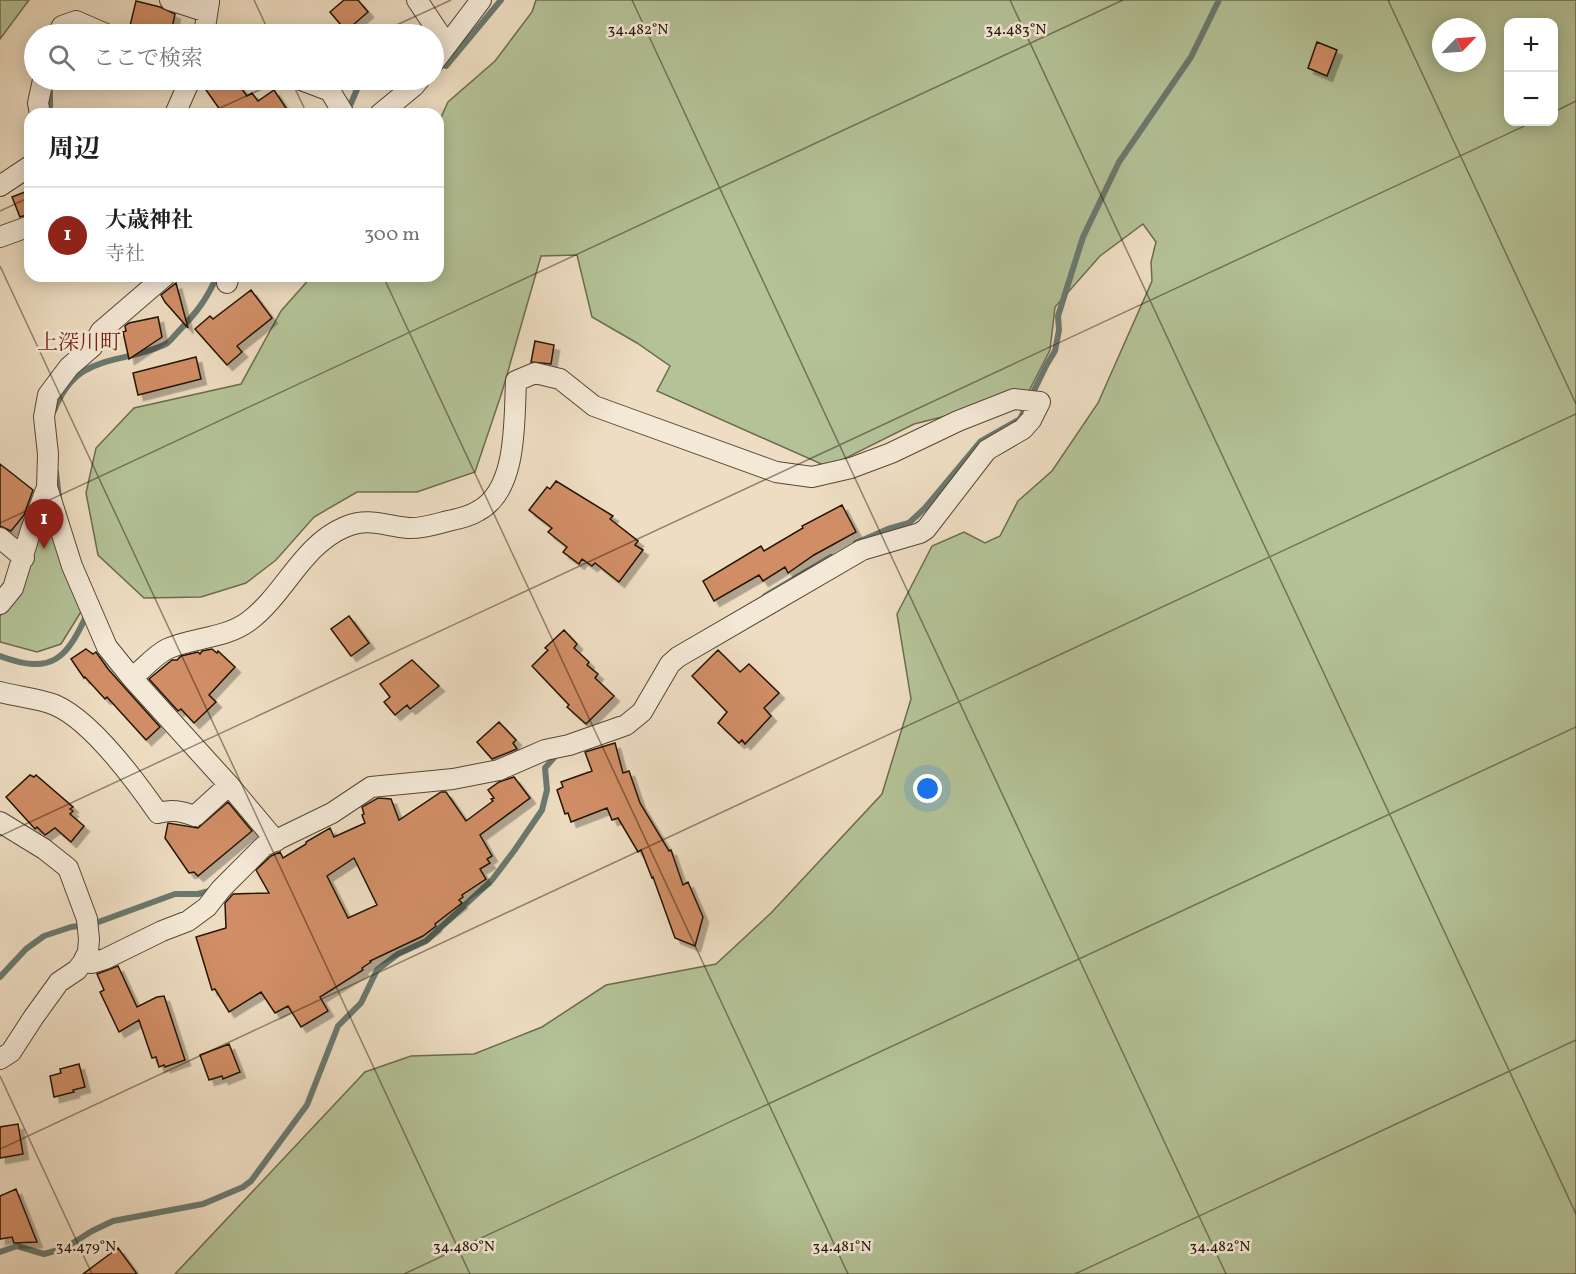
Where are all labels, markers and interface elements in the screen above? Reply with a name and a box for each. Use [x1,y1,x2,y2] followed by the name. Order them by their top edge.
[1432,18,1486,72] north arrow
[1504,18,1558,126] map controls
[1504,18,1558,72] button: +
[608,20,668,41] text: 34.482°N
[986,20,1046,41] text: 34.483°N
[24,24,444,90] search box
[45,41,78,74] icon: search
[93,44,203,75] text: ここで検索
[1504,72,1558,126] button: −
[48,132,100,168] text: 周辺
[105,206,193,237] text: 大歳神社
[63,221,72,249] text: 1
[364,221,420,249] text: 300 m
[105,241,145,269] text: 寺社
[37,329,121,358] district label: 上深川町
[24,500,63,549] pin: 1
[913,774,942,803] your location
[56,1237,116,1258] text: 34.479°N
[433,1237,495,1258] text: 34.480°N
[812,1237,872,1258] text: 34.481°N
[1190,1237,1250,1258] text: 34.482°N

